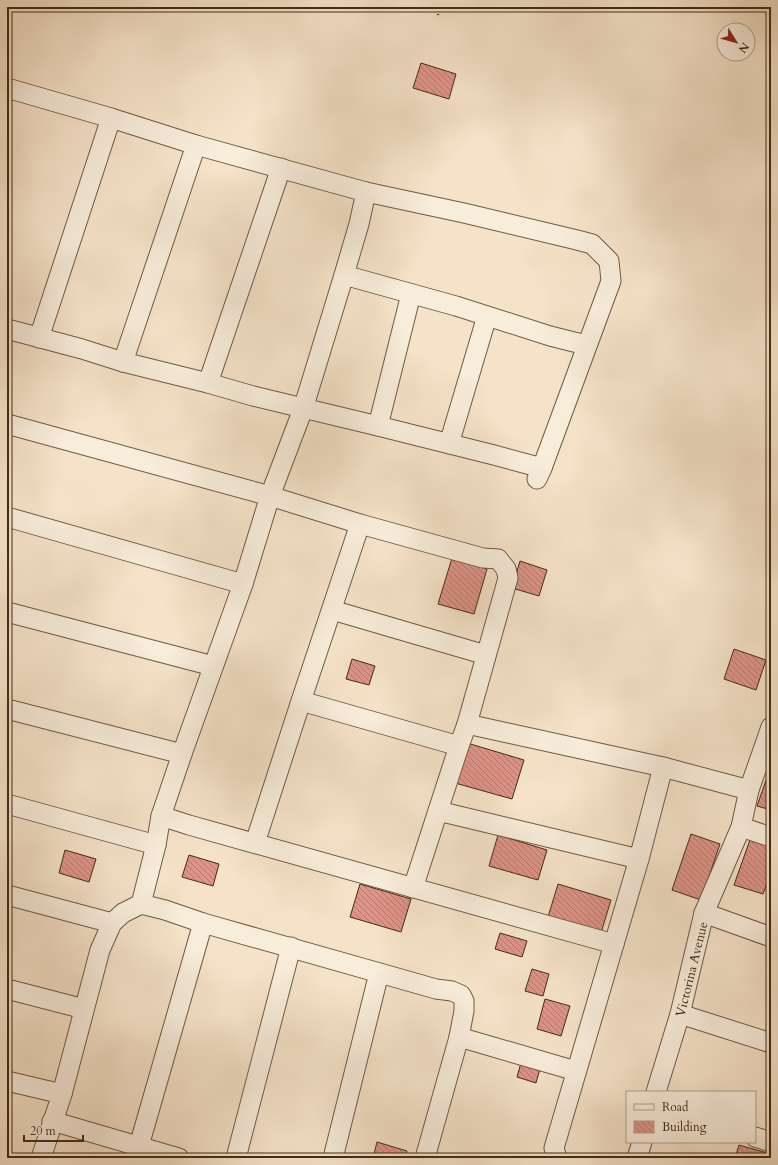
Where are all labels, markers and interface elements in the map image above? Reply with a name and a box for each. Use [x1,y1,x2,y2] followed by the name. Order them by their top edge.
[716,22,756,62] north arrow
[734,39,752,56] text: N
[671,920,712,1019] street label: Victorina Avenue
[626,1091,756,1143] legend
[662,1099,689,1115] text: Road
[24,1117,83,1143] scale bar
[662,1119,707,1135] text: Building
[30,1123,57,1139] text: 20 m

